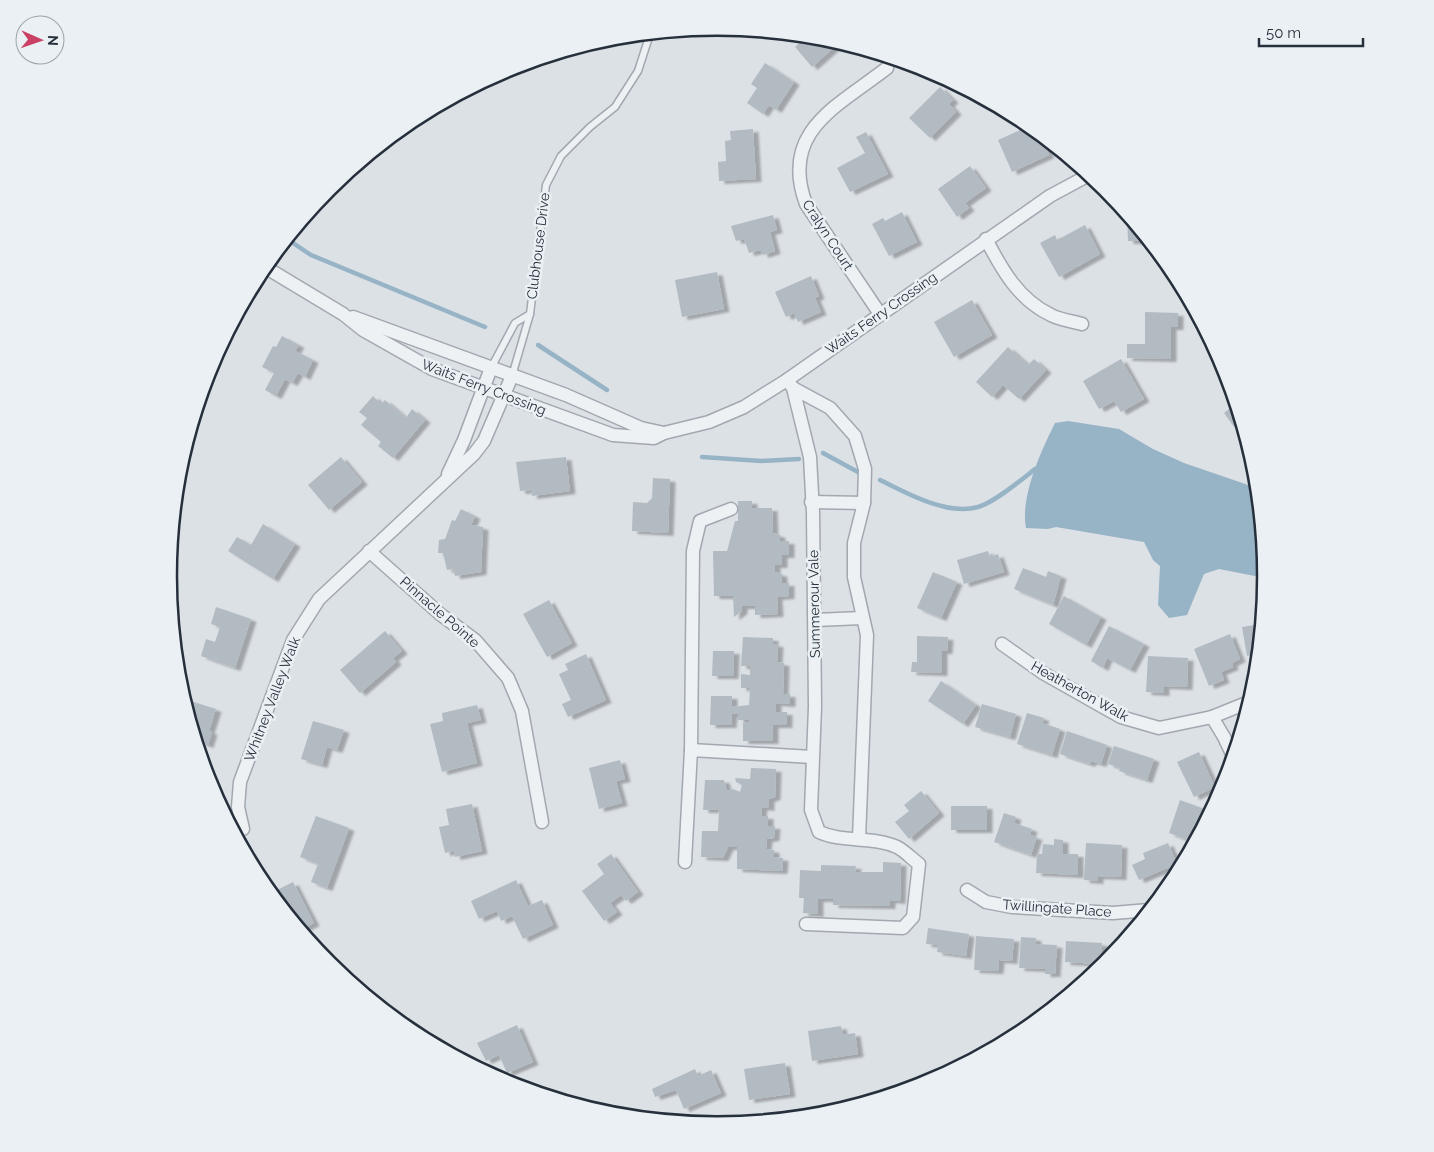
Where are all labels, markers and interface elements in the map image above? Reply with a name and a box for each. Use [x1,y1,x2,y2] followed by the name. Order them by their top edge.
[15,15,65,65] north arrow
[1259,15,1363,47] scale bar
[1266,24,1301,42] text: 50 m
[45,35,61,46] text: N
[524,192,552,300] street label: Clubhouse Drive
[799,197,857,274] street label: Cralyn Court
[822,269,940,357] street label: Waits Ferry Crossing
[419,356,549,418] street label: Waits Ferry Crossing
[805,550,823,658] street label: Summerour Vale
[397,573,483,651] street label: Pinnacle Pointe
[241,634,303,764] street label: Whitney Valley Walk
[1028,658,1132,725] street label: Heatherton Walk
[1002,896,1112,920] street label: Twillingate Place

